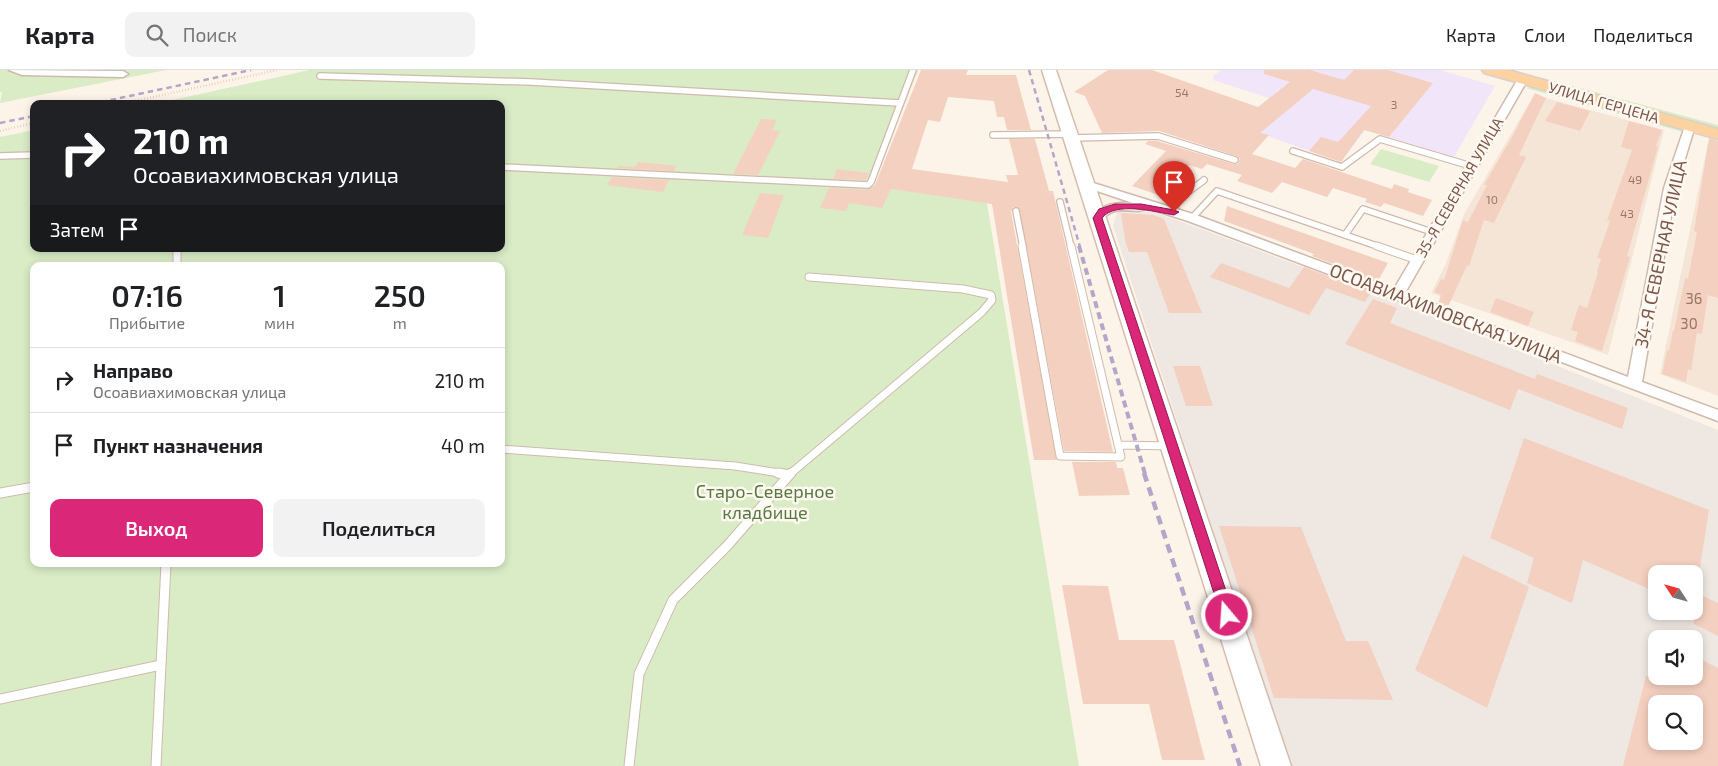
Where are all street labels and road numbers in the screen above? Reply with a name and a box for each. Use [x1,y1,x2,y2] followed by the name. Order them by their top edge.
[1547,78,1662,127] street label: УЛИЦА ГЕРЦЕНА
[1412,113,1507,260] street label: 35-Я СЕВЕРНАЯ УЛИЦА
[1629,157,1691,350] street label: 34-Я СЕВЕРНАЯ УЛИЦА
[1327,258,1566,368] street label: ОСОАВИАХИМОВСКАЯ УЛИЦА

